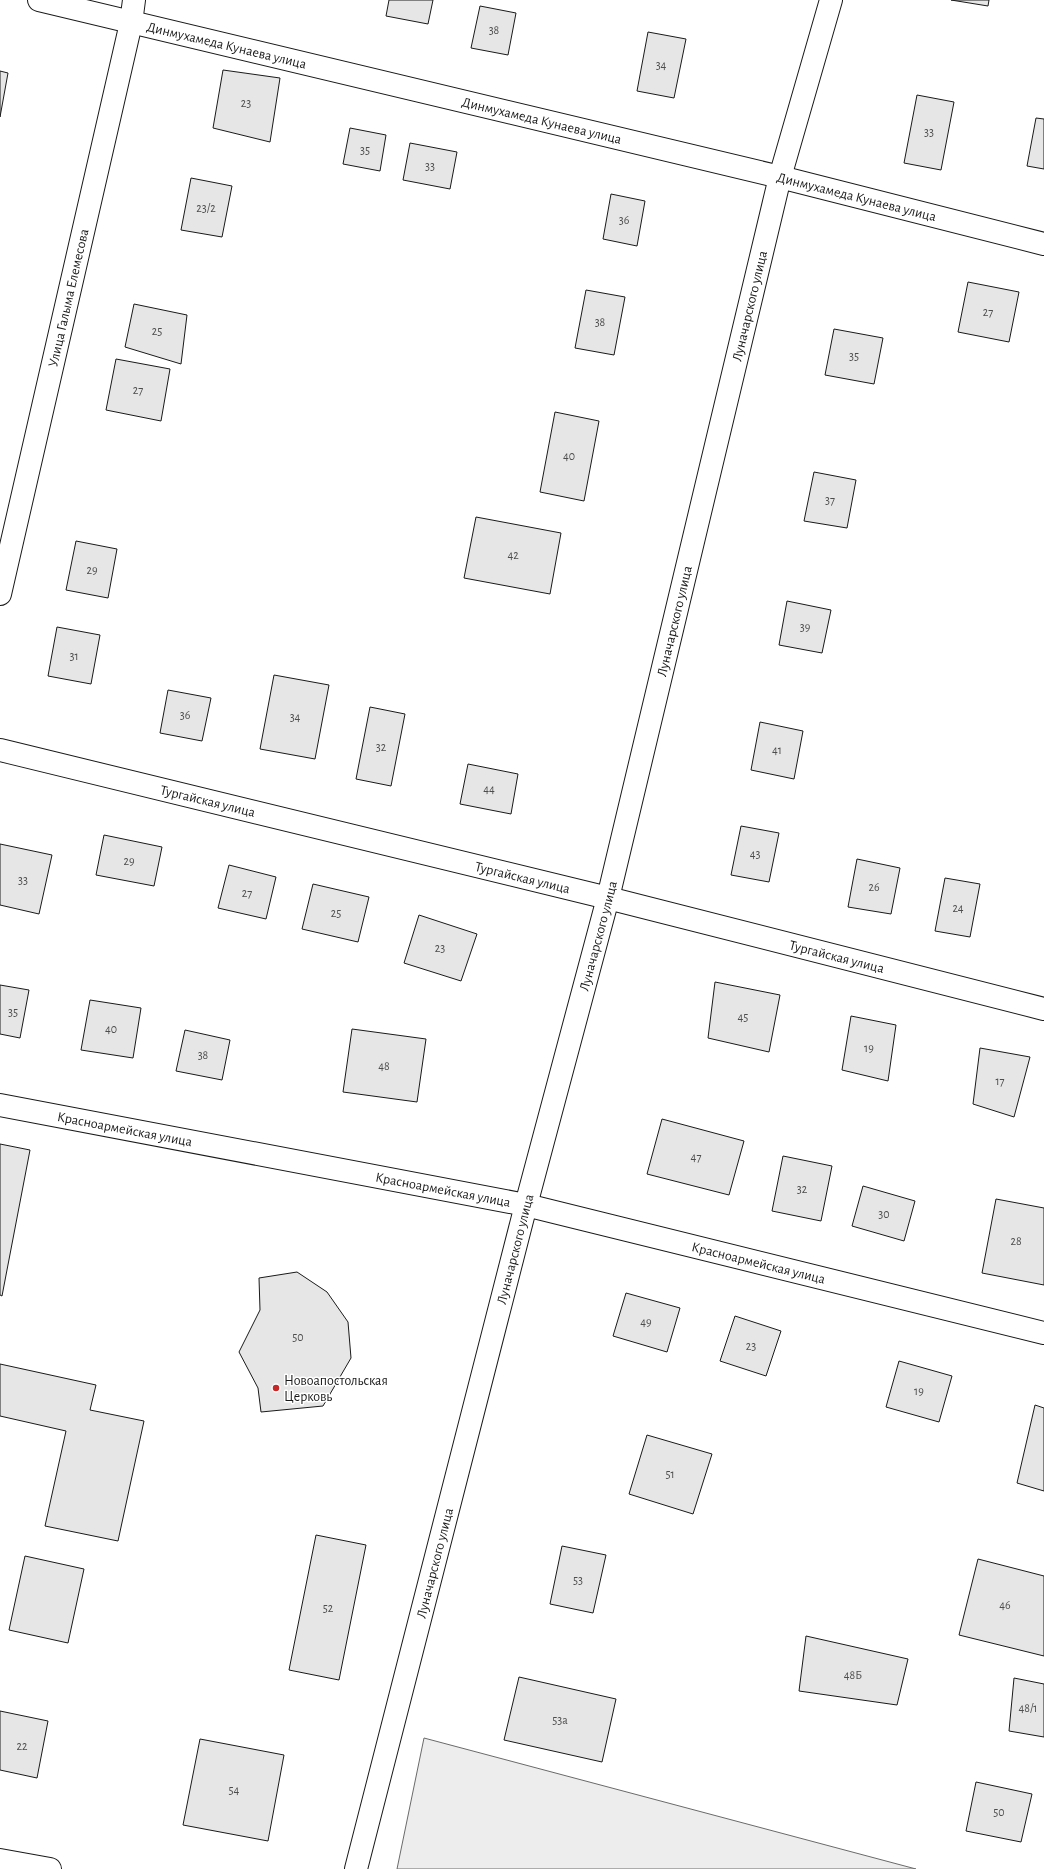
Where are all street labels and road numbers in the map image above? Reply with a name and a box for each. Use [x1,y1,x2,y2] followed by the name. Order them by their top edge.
[145,20,308,72] street label: Динмухамеда Кунаева улица
[460,95,623,147] street label: Динмухамеда Кунаева улица
[775,171,938,225] street label: Динмухамеда Кунаева улица
[46,227,92,368] street label: Улица Галыма Елемесова
[730,249,770,363] street label: Луначарского улица
[655,564,695,678] street label: Луначарского улица
[159,783,257,820] street label: Тургайская улица
[474,860,572,897] street label: Тургайская улица
[577,879,620,993] street label: Луначарского улица
[788,938,886,976] street label: Тургайская улица
[56,1110,194,1150] street label: Красноармейская улица
[374,1171,512,1210] street label: Красноармейская улица
[495,1192,537,1306] street label: Луначарского улица
[690,1240,827,1287] street label: Красноармейская улица
[415,1506,456,1620] street label: Луначарского улица

